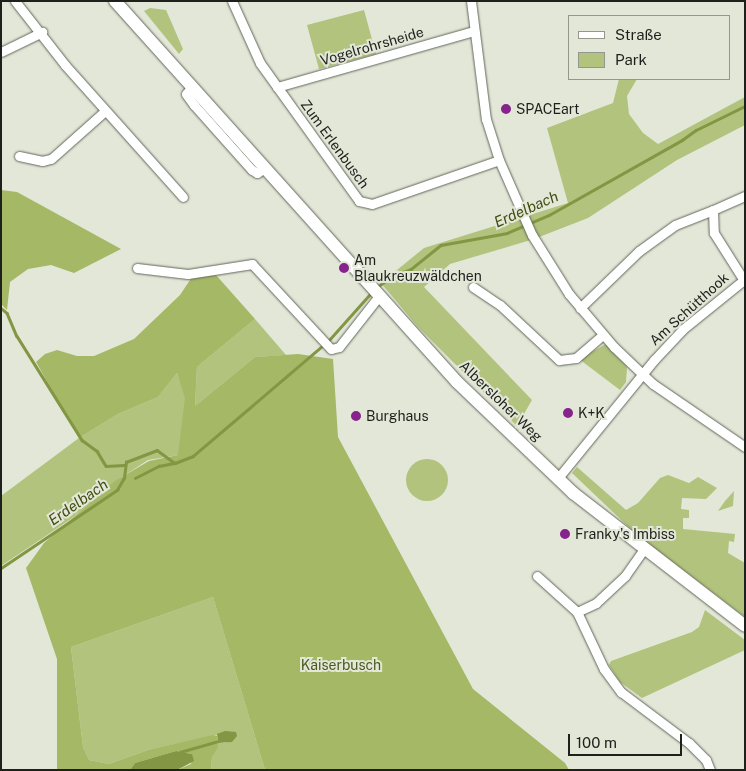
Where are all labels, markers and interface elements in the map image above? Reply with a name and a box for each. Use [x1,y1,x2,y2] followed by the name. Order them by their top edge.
[568,15,731,80] legend
[318,23,426,69] street label: Vogelrohrsheide
[615,26,662,43] text: Straße
[615,51,647,68] text: Park
[297,96,373,192] street label: Zum Erlenbusch
[516,101,580,117] place label: SPACEart
[500,103,512,115] marker: SPACEart
[491,187,561,231] water label: Erdelbach
[354,252,482,284] place label: Am Blaukreuzwäldchen
[338,262,350,274] marker: Am Blaukreuzwäldchen
[646,269,732,349] street label: Am Schütthook
[456,357,546,445] street label: Albersloher Weg
[578,405,605,421] place label: K+K
[562,407,574,419] marker: K+K
[366,408,429,424] place label: Burghaus
[350,410,362,422] marker: Burghaus
[45,475,111,529] water label: Erdelbach
[575,526,675,542] place label: Franky's Imbiss
[559,528,571,540] marker: Franky's Imbiss
[301,657,381,673] park label: Kaiserbusch
[571,724,685,756] scale bar
[576,734,617,751] text: 100 m

